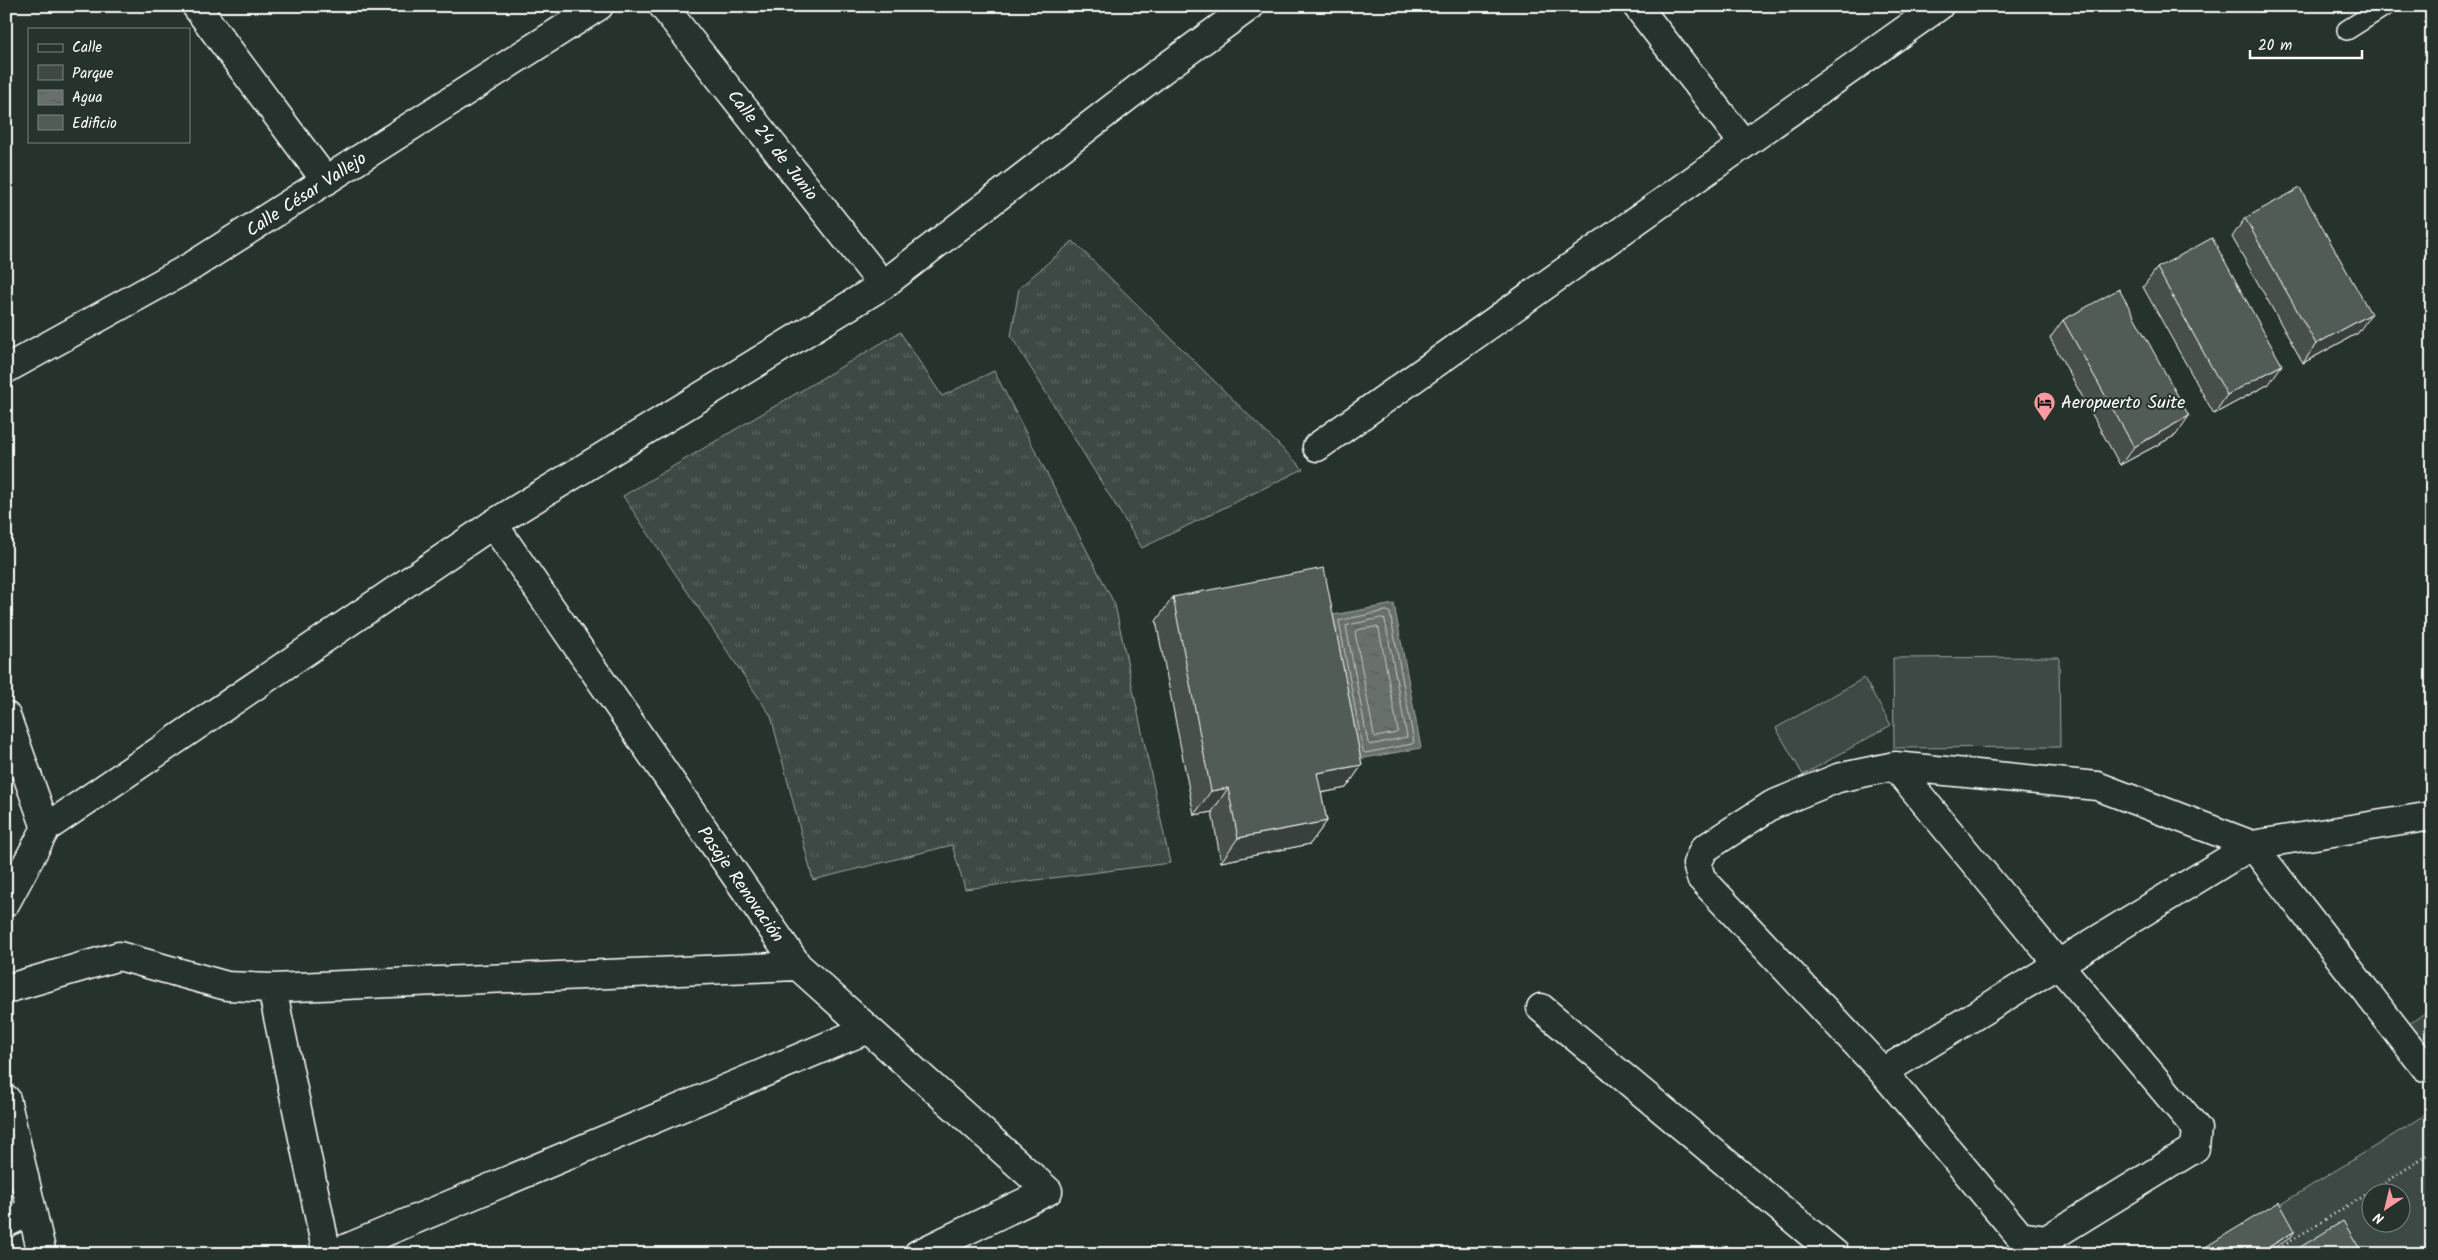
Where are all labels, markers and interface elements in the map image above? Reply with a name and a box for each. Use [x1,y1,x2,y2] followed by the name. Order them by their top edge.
[28,28,190,142] legend
[2250,28,2363,60] scale bar
[2258,34,2292,58] text: 20 m
[72,36,102,60] text: Calle
[72,62,113,86] text: Parque
[719,84,825,208] street label: Calle 24 de Junio
[72,86,103,110] text: Agua
[72,112,117,136] text: Edificio
[241,145,373,245] street label: Calle César Vallejo
[2061,389,2185,418] place label: Aeropuerto Suite
[2033,390,2057,421] hotel icon: Aeropuerto Suite
[689,821,791,949] street label: Pasaje Renovación
[2360,1182,2410,1232] north arrow
[2369,1206,2389,1229] text: N

